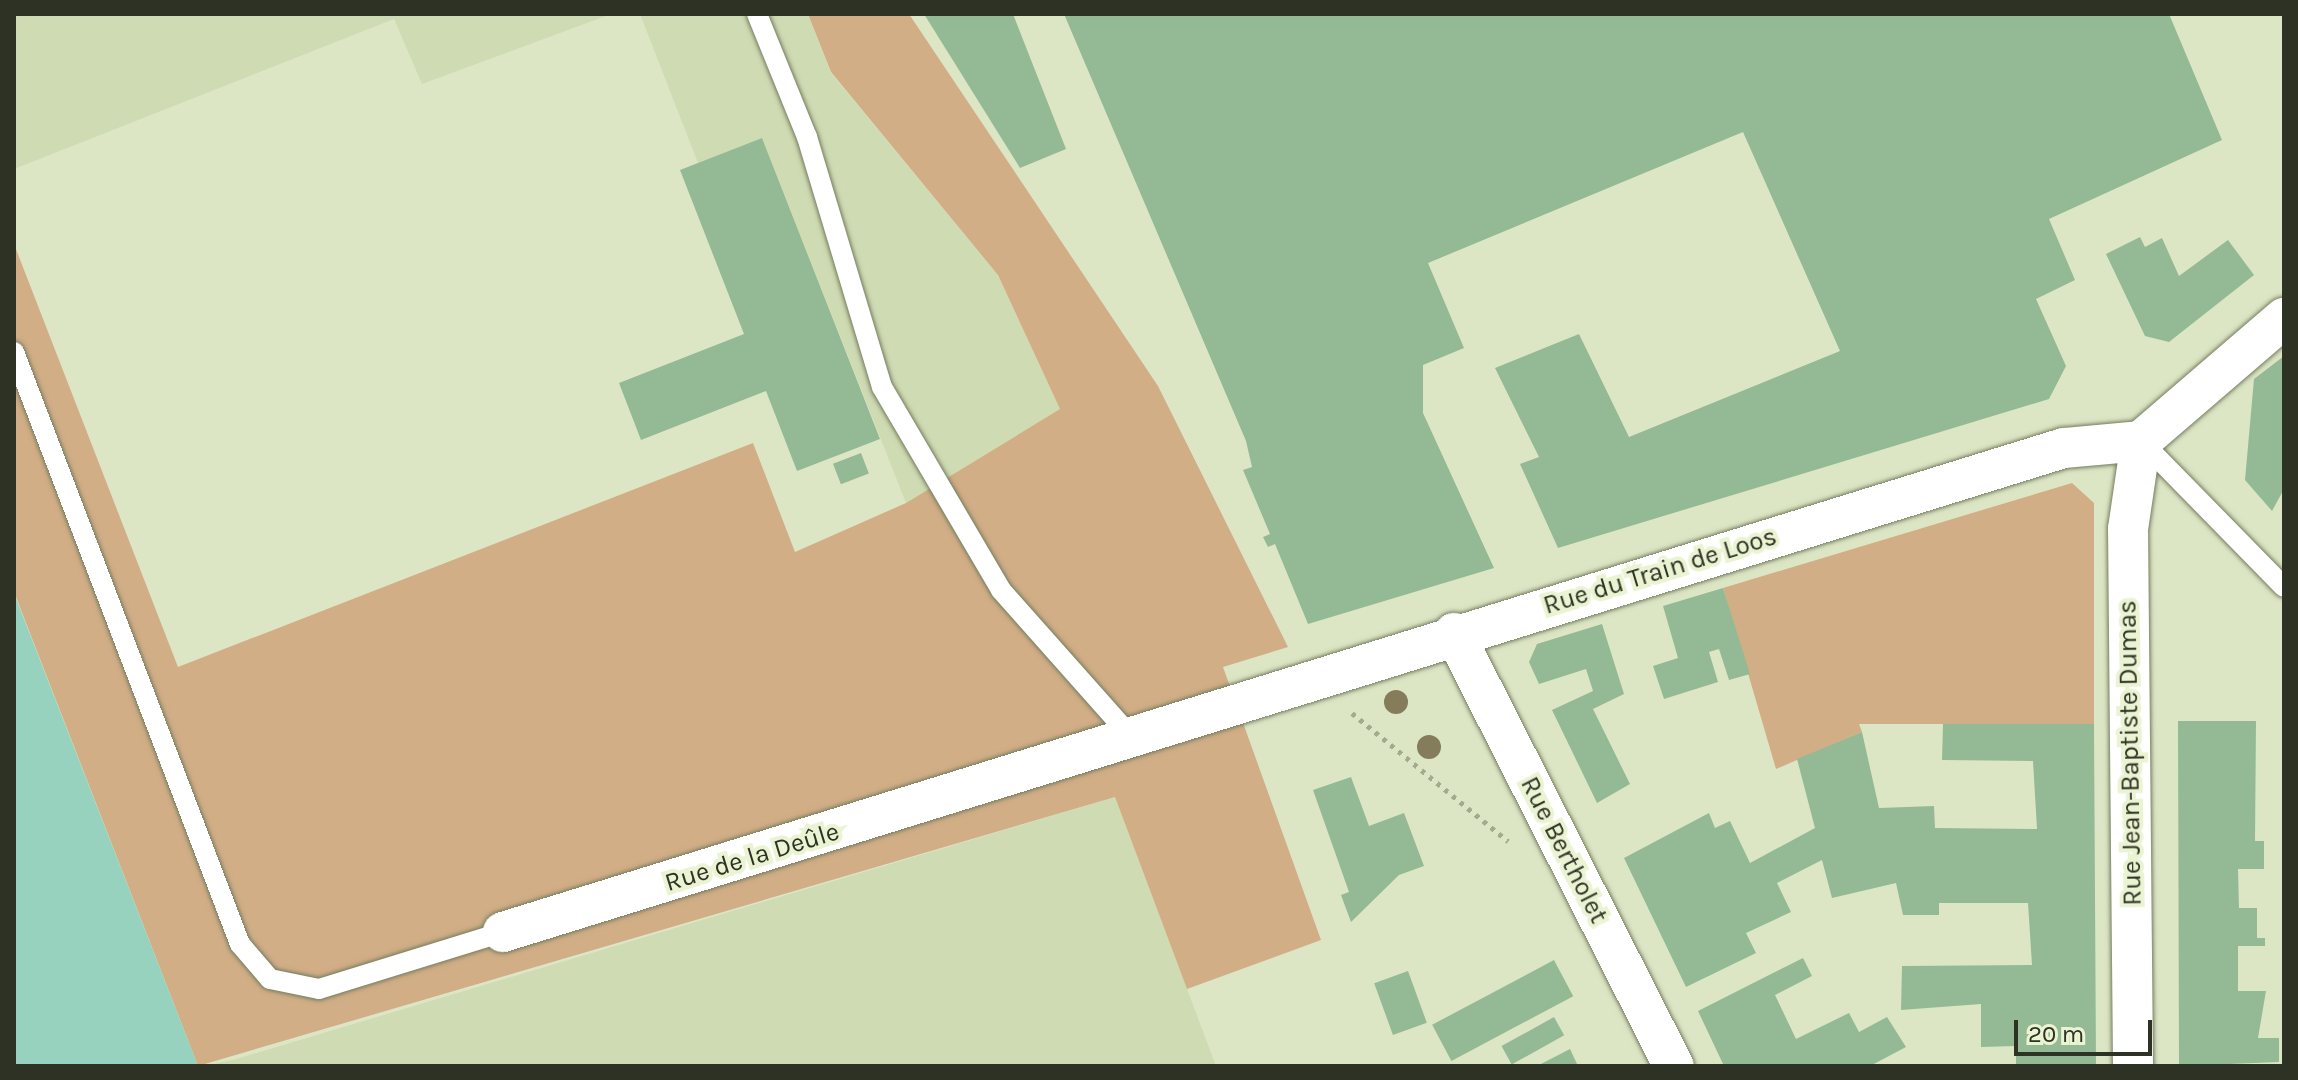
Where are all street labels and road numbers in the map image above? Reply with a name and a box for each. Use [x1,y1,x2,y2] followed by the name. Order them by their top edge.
[1540,521,1780,621] street label: Rue du Train de Loos
[2112,600,2148,906] street label: Rue Jean-Baptiste Dumas
[1514,772,1614,928] street label: Rue Bertholet
[661,816,843,898] street label: Rue de la Deûle

